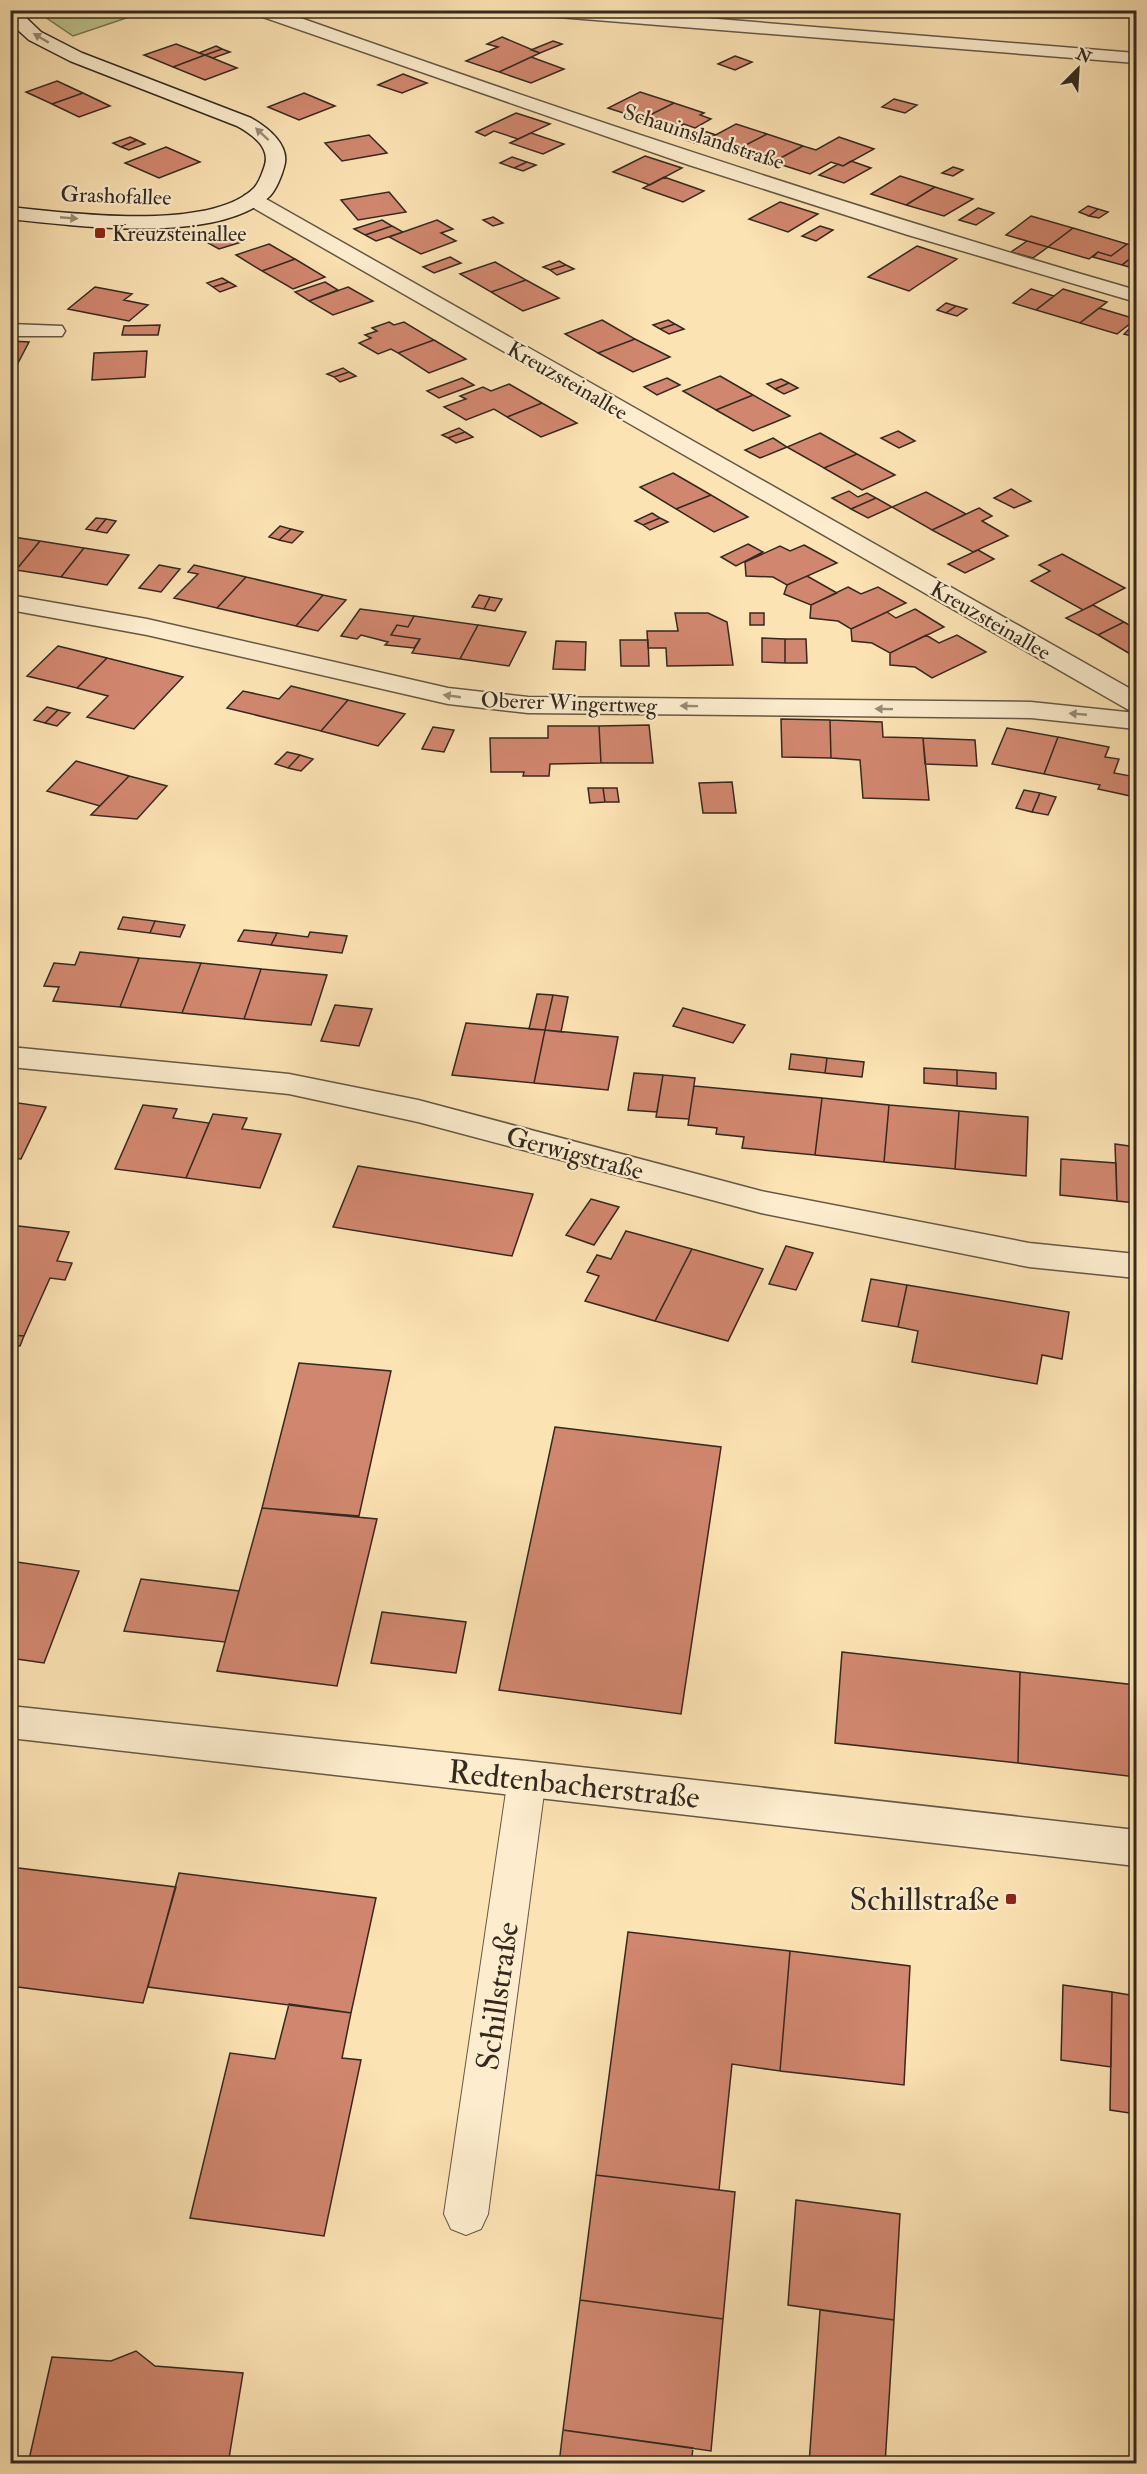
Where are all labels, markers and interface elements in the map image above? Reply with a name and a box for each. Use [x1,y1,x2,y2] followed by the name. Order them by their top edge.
[33,33,49,44] one-way arrow
[1048,39,1108,99] north arrow
[1072,44,1095,69] text: N
[620,98,788,176] street label: Schauinslandstraße
[254,127,269,141] one-way arrow
[60,180,172,212] street label: Grashofallee
[59,213,78,223] one-way arrow
[112,220,246,248] place label: Kreuzsteinallee
[93,226,107,240] marker: Kreuzsteinallee
[502,335,633,427] street label: Kreuzsteinallee
[925,575,1056,667] street label: Kreuzsteinallee
[480,686,659,720] street label: Oberer Wingertweg
[442,692,461,701] one-way arrow
[679,701,698,711] one-way arrow
[874,704,893,713] one-way arrow
[1069,709,1088,719] one-way arrow
[503,1120,647,1188] street label: Gerwigstraße
[446,1752,702,1818] street label: Redtenbacherstraße
[850,1880,999,1920] place label: Schillstraße
[1004,1892,1018,1906] marker: Schillstraße
[468,1919,528,2073] street label: Schillstraße

